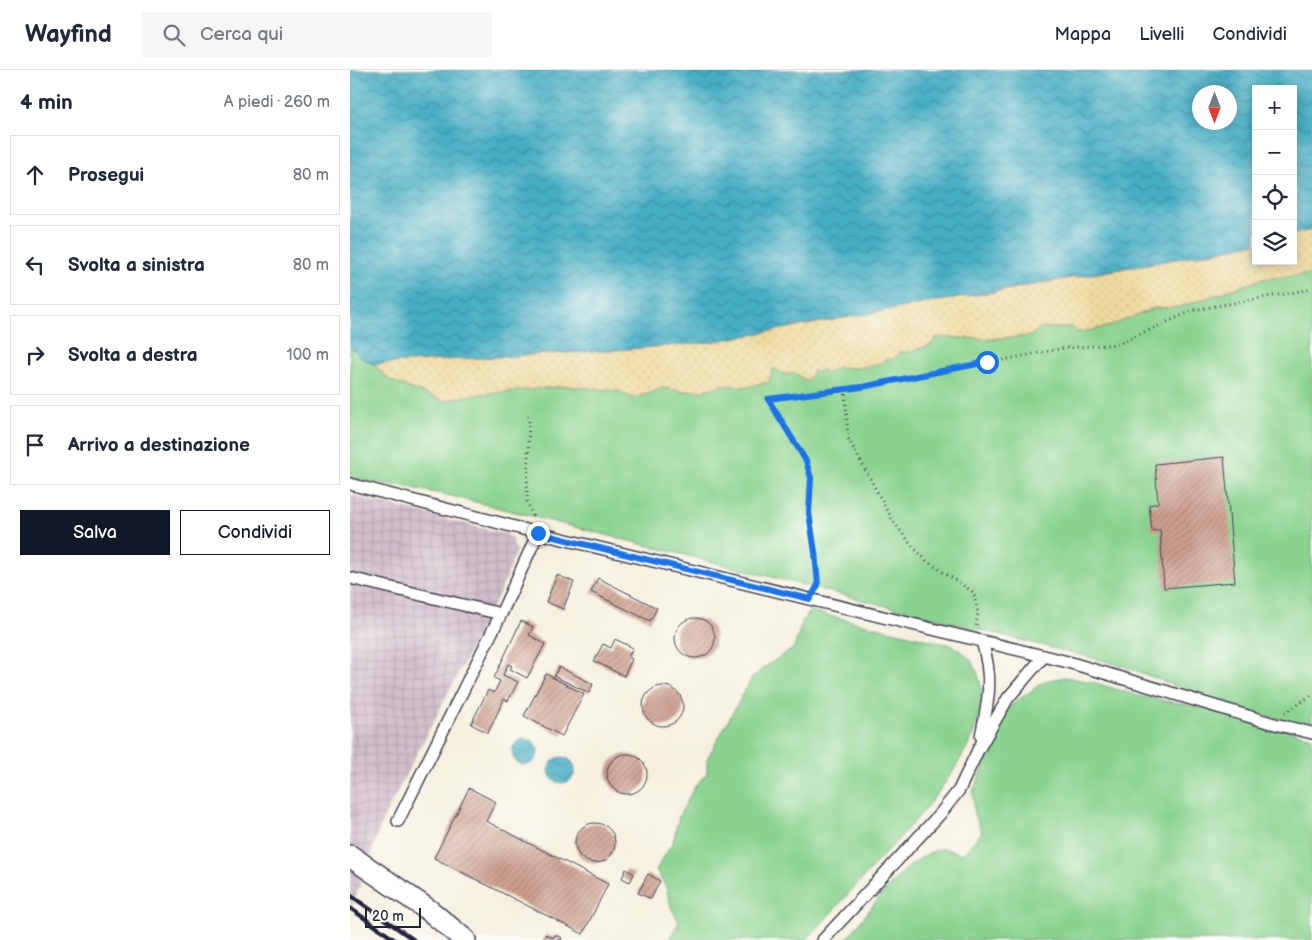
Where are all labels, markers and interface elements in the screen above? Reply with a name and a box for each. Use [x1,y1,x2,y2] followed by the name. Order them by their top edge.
[142,12,492,57] search box
[25,20,112,49] text: Wayfind
[160,21,188,49] icon: search
[200,23,283,46] text: Cerca qui
[1054,24,1111,45] text: Mappa
[1139,24,1185,45] text: Livelli
[1213,24,1287,45] text: Condividi
[1192,85,1237,130] north arrow
[1252,85,1297,265] map controls
[1252,85,1297,130] button: +
[20,90,73,115] text: 4 min
[224,93,330,112] text: A piedi · 260 m
[1252,130,1297,175] button: −
[21,161,49,189] icon: ahead
[68,164,144,187] text: Prosegui
[293,166,329,185] text: 80 m
[1252,175,1297,220] button: locate
[1252,220,1297,265] button: layers
[21,251,49,279] icon: left
[68,254,205,277] text: Svolta a sinistra
[293,256,329,275] text: 80 m
[21,341,49,369] icon: right
[68,344,198,367] text: Svolta a destra
[286,346,329,365] text: 100 m
[976,351,999,374] route start
[21,431,49,459] icon: arrive
[68,434,250,457] text: Arrivo a destinazione
[20,510,170,555] button: Salva
[180,510,330,555] button: Condividi
[527,522,550,545] route end
[365,905,421,928] scale bar
[372,908,404,925] text: 20 m

